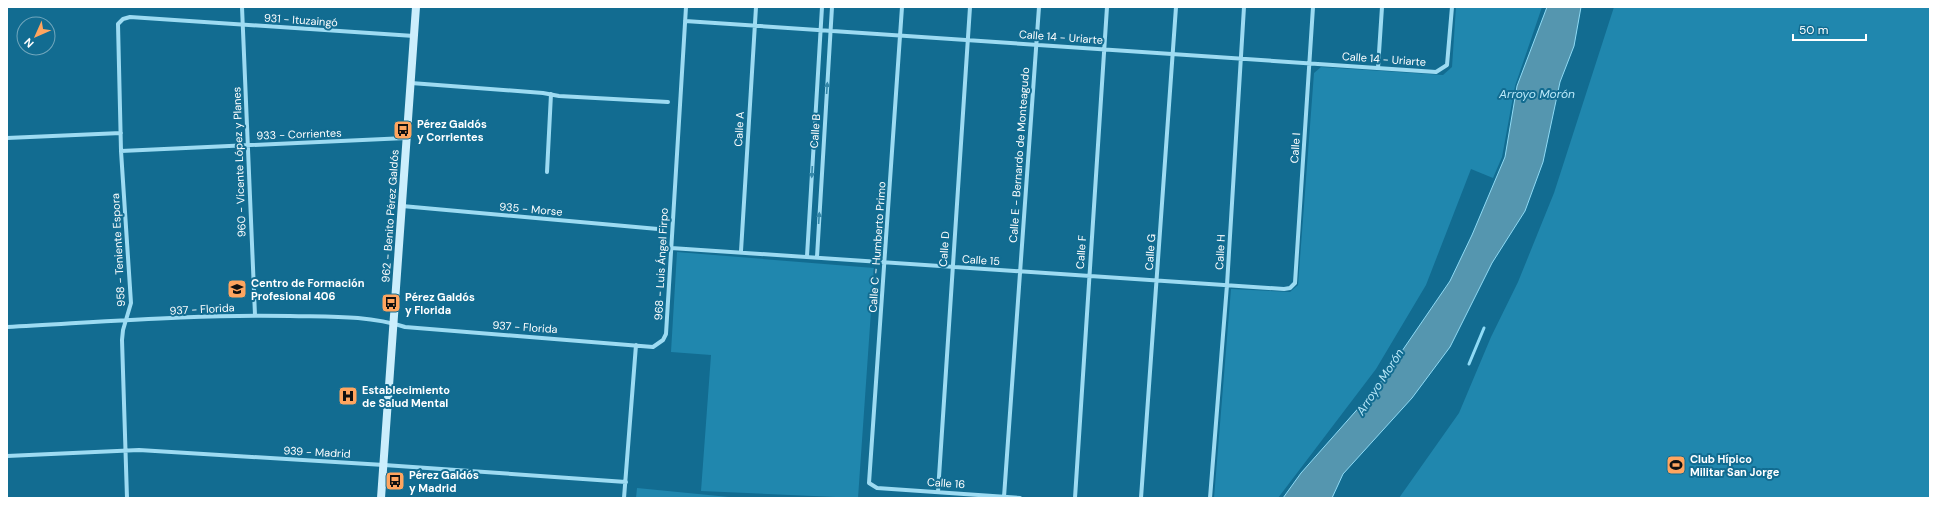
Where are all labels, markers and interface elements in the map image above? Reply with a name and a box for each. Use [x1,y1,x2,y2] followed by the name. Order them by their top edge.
[264,10,338,30] street label: 931 - Ituzaingó
[16,16,56,56] north arrow
[1793,16,1866,42] scale bar
[1799,22,1828,38] text: 50 m
[1018,27,1104,47] street label: Calle 14 - Uriarte
[21,35,37,51] text: N
[1341,49,1427,69] street label: Calle 14 - Uriarte
[1006,67,1032,243] street label: Calle E - Bernardo de Monteagudo
[824,82,831,94] one-way arrow
[1498,86,1575,102] water label: Arroyo Morón
[229,87,249,237] street label: 960 - Vicente López y Planes
[731,111,747,147] street label: Calle A
[807,113,823,149] street label: Calle B
[417,117,487,144] place label: Pérez Galdós y Corrientes
[392,119,414,141] bus stop icon: Pérez Galdós y Corrientes
[256,126,342,142] street label: 933 - Corrientes
[1287,132,1303,164] street label: Calle I
[378,149,402,283] street label: 962 - Benito Pérez Galdós
[809,166,816,178] one-way arrow
[865,181,889,313] street label: Calle C - Humberto Primo
[108,193,128,307] street label: 958 - Teniente Espora
[499,199,563,219] street label: 935 - Morse
[651,207,671,321] street label: 968 - Luis Ángel Firpo
[816,211,822,224] one-way arrow
[936,230,952,267] street label: Calle D
[1142,233,1158,271] street label: Calle G
[1212,234,1228,270] street label: Calle H
[1073,235,1089,269] street label: Calle F
[962,252,1001,268] street label: Calle 15
[251,276,365,303] place label: Centro de Formación Profesional 406
[226,278,248,300] school or university icon: Centro de Formación Profesional 406
[405,290,475,317] place label: Pérez Galdós y Florida
[380,292,402,314] bus stop icon: Pérez Galdós y Florida
[169,300,235,318] street label: 937 - Florida
[492,318,558,336] street label: 937 - Florida
[1352,346,1407,419] water label: Arroyo Morón
[362,383,450,410] place label: Establecimiento de Salud Mental
[337,385,359,407] hospital icon: Establecimiento de Salud Mental
[283,443,351,461] street label: 939 - Madrid
[1690,452,1780,479] place label: Club Hípico Militar San Jorge
[1665,454,1687,476] sports icon: Club Hípico Militar San Jorge
[409,468,479,495] place label: Pérez Galdós y Madrid
[384,470,406,492] bus stop icon: Pérez Galdós y Madrid
[926,475,966,491] street label: Calle 16

